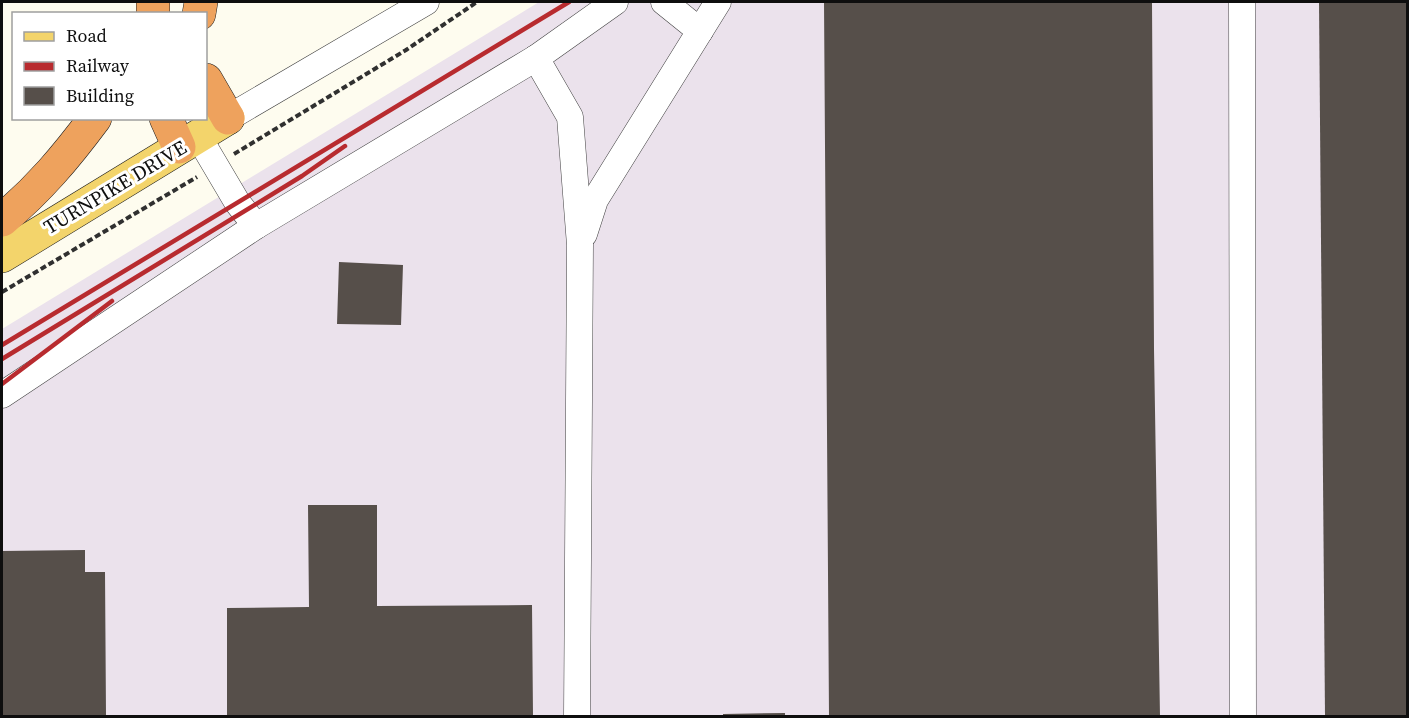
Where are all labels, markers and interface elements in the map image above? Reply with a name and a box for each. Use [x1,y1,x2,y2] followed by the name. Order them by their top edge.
[12,12,207,120] legend
[66,23,107,48] text: Road
[66,53,130,78] text: Railway
[66,83,134,108] text: Building
[38,133,192,241] street label: TURNPIKE DRIVE

